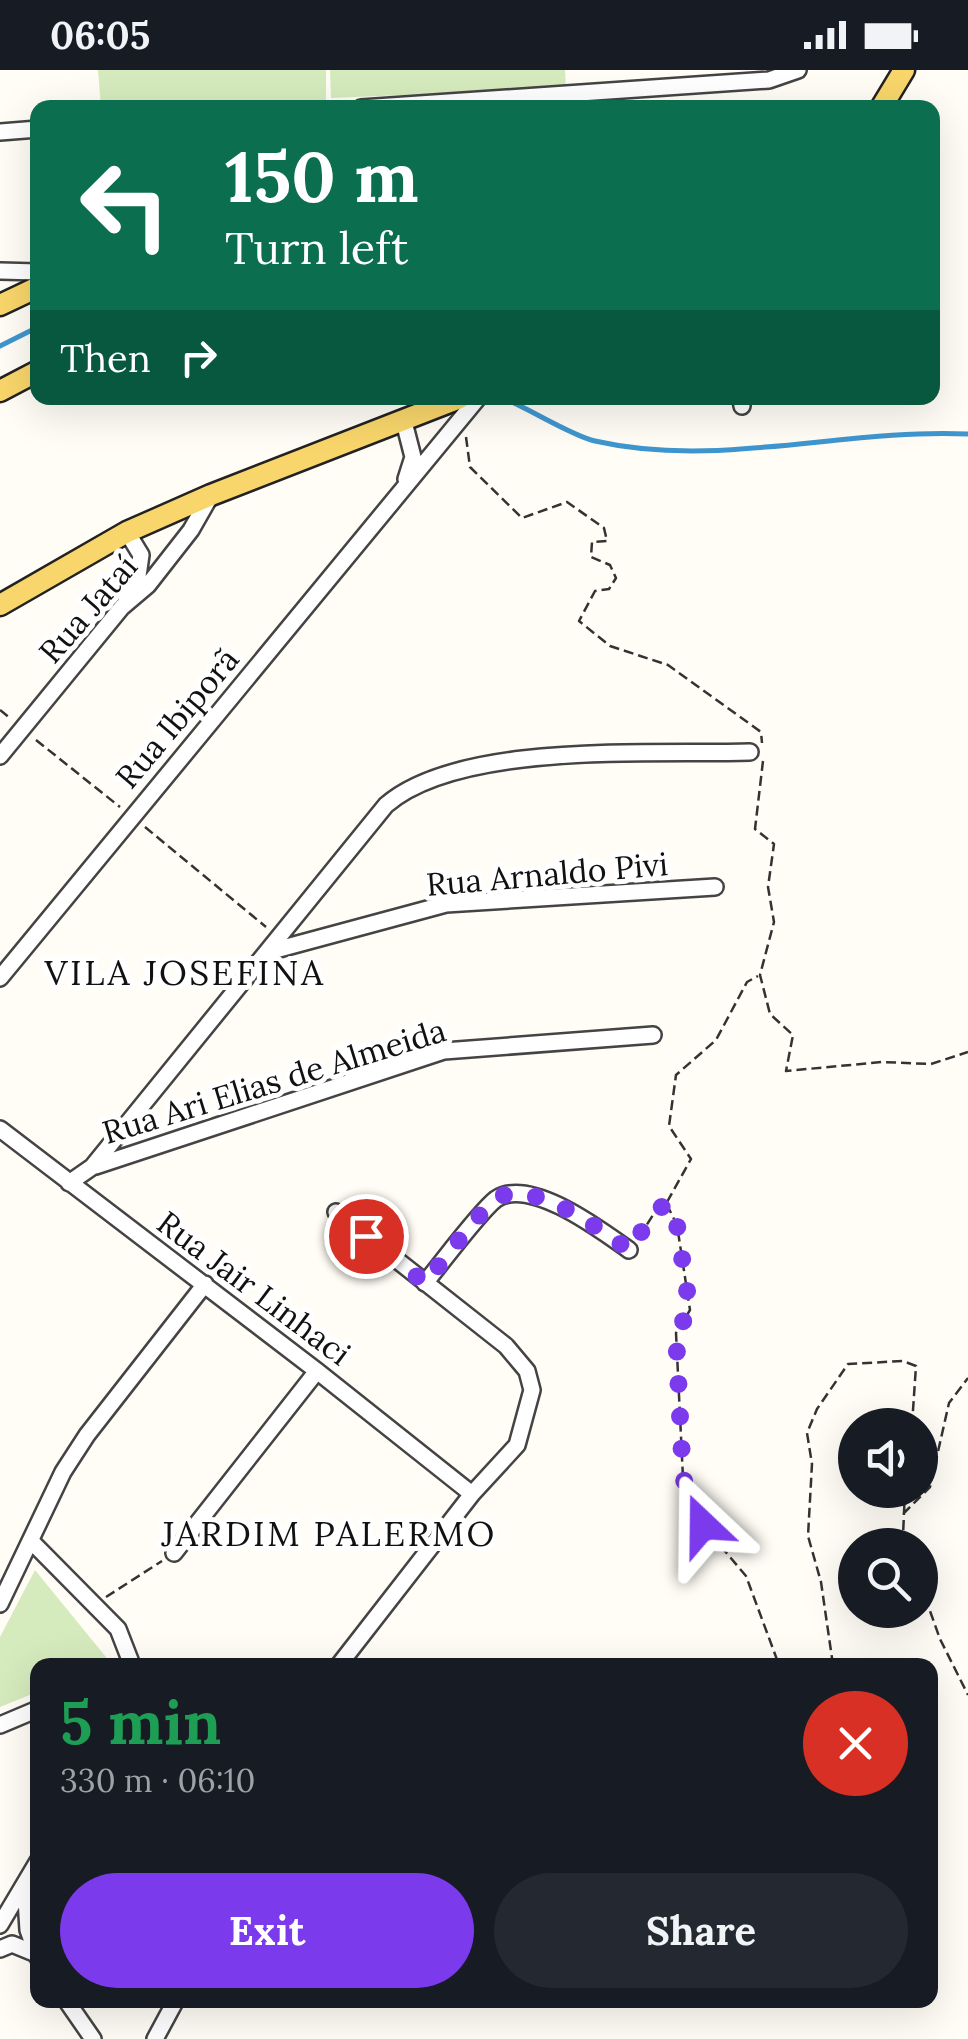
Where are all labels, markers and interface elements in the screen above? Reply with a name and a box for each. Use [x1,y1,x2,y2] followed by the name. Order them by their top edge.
[50,11,150,59] text: 06:05
[225,132,419,221] text: 150 m
[60,140,190,270] icon: left
[225,219,408,276] text: Turn left
[171,330,226,385] icon: right
[60,334,151,382] text: Then
[30,547,146,671] street label: Rua Jataí
[107,640,247,796] street label: Rua Ibiporã
[424,843,670,905] street label: Rua Arnaldo Pivi
[44,950,325,995] district label: VILA JOSEFINA
[97,1009,451,1153] street label: Rua Ari Elias de Almeida
[324,1194,409,1279] pin
[149,1202,359,1374] street label: Rua Jair Linhaci
[339,1209,394,1264] icon: arrive
[838,1408,938,1628] map controls
[838,1408,938,1508] button: sound
[651,1473,755,1577] position arrow
[160,1511,497,1556] district label: JARDIM PALERMO
[838,1528,938,1628] button: search
[60,1684,221,1760] text: 5 min
[803,1691,908,1796] button: close
[60,1760,255,1801] text: 330 m · 06:10
[60,1873,474,1988] button: Exit
[494,1873,908,1988] button: Share

